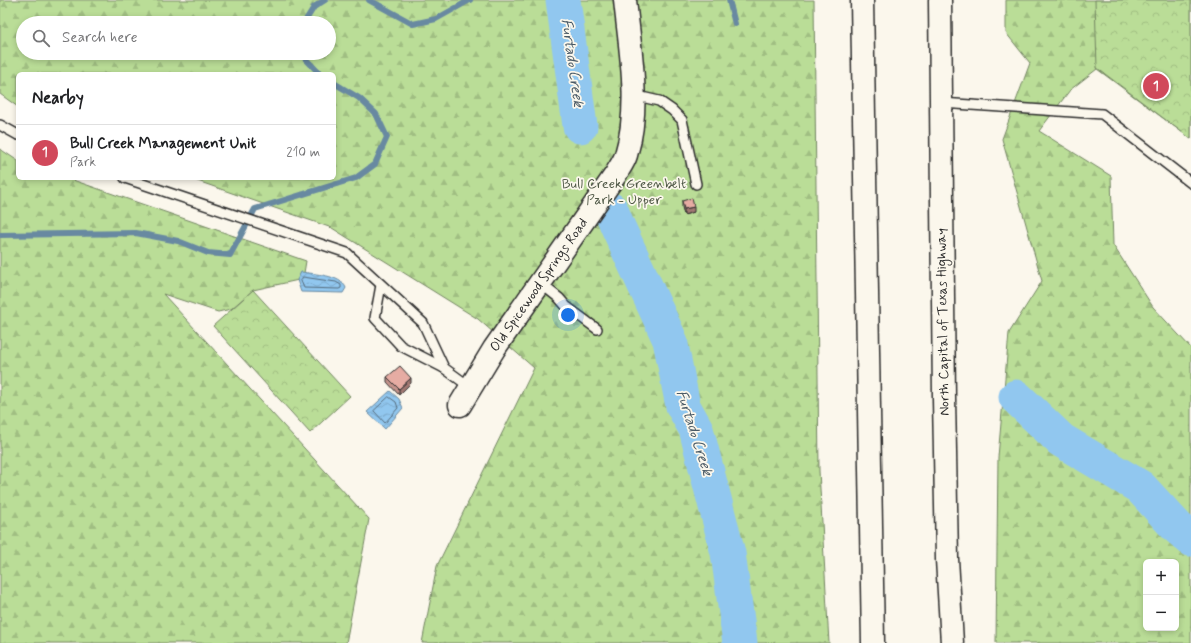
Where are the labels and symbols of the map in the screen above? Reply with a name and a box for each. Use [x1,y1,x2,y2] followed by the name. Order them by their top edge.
[556,18,588,110] water label: Furtado Creek
[1143,71,1169,101] pin: 1
[562,175,686,209] park label: Bull Creek Greenbelt Park - Upper
[486,215,593,356] street label: Old Spicewood Springs Road
[932,228,955,416] street label: North Capital of Texas Highway
[558,305,578,325] your location
[671,388,718,480] water label: Furtado Creek

